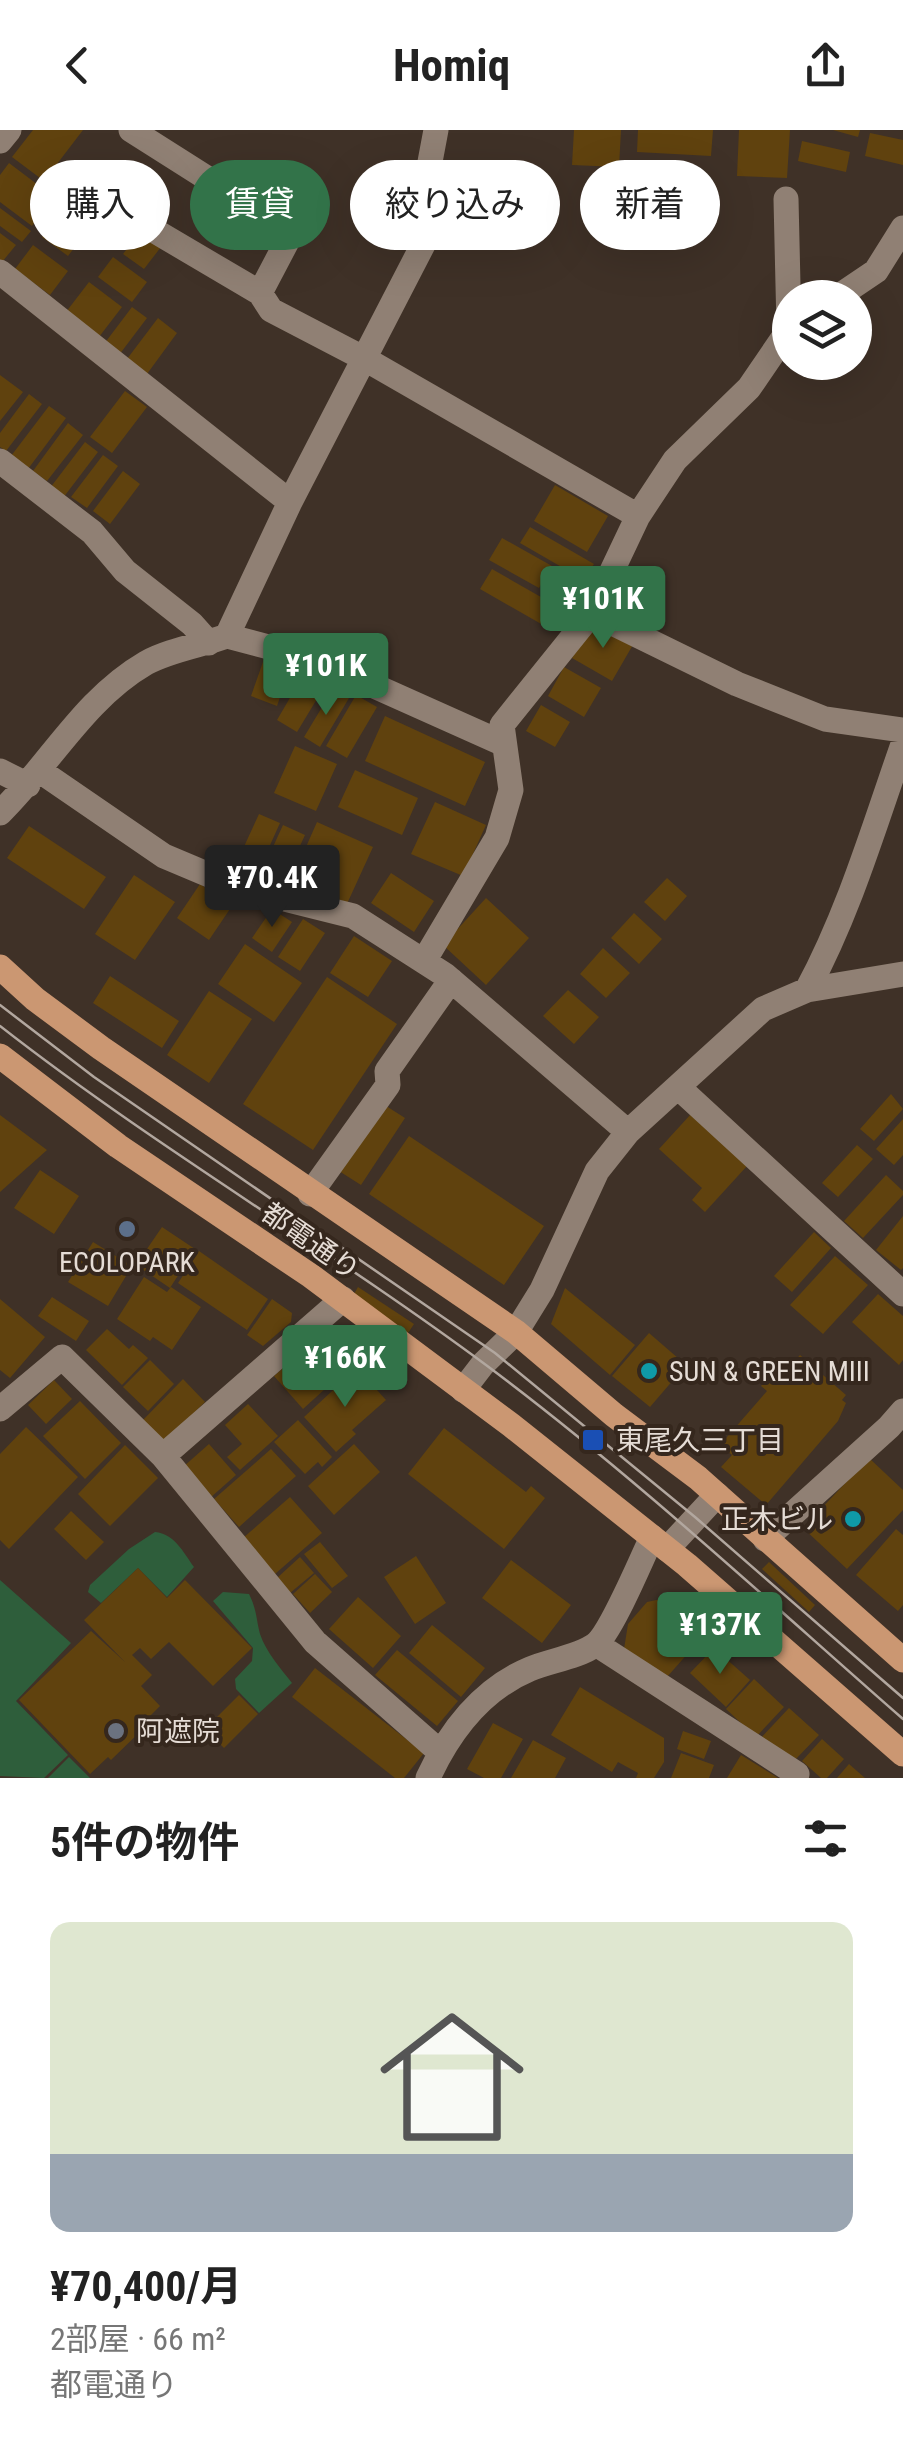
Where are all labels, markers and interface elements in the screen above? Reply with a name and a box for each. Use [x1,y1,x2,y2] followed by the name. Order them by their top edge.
[50,38,105,93] icon: back
[798,38,853,93] icon: share
[393,39,510,92] text: Homiq
[30,160,170,250] chip: 購入
[190,160,330,250] chip: 賃貸
[350,160,560,250] chip: 絞り込み
[580,160,720,250] chip: 新着
[772,280,872,380] map controls
[772,280,872,380] button: layers
[533,566,673,651] pin: ¥101K
[562,579,644,617] text: ¥101K
[256,633,396,718] pin: ¥101K
[285,646,367,684] text: ¥101K
[191,845,353,930] pin: ¥70.4K
[227,858,317,896] text: ¥70.4K
[255,1196,366,1287] street label: 都電通り
[116,1218,138,1240] marker: ECOLOPARK
[59,1246,196,1279] place label: ECOLOPARK
[275,1325,415,1410] pin: ¥166K
[304,1338,386,1376] text: ¥166K
[669,1355,870,1388] place label: SUN & GREEN MIII
[638,1360,660,1382] marker: SUN & GREEN MIII
[616,1424,784,1457] place label: 東尾久三丁目
[580,1427,606,1453] marker: 東尾久三丁目
[721,1503,833,1536] place label: 正木ビル
[842,1508,864,1530] marker: 正木ビル
[650,1592,790,1677] pin: ¥137K
[679,1605,761,1643] text: ¥137K
[136,1715,220,1748] place label: 阿遮院
[105,1720,127,1742] marker: 阿遮院
[798,1811,853,1866] icon: filters
[50,1818,239,1867] text: 5件の物件
[362,1987,542,2167] icon: home
[50,2262,242,2311] text: ¥70,400/月
[50,2320,226,2358] text: 2部屋 · 66 m²
[50,2366,178,2404] text: 都電通り

